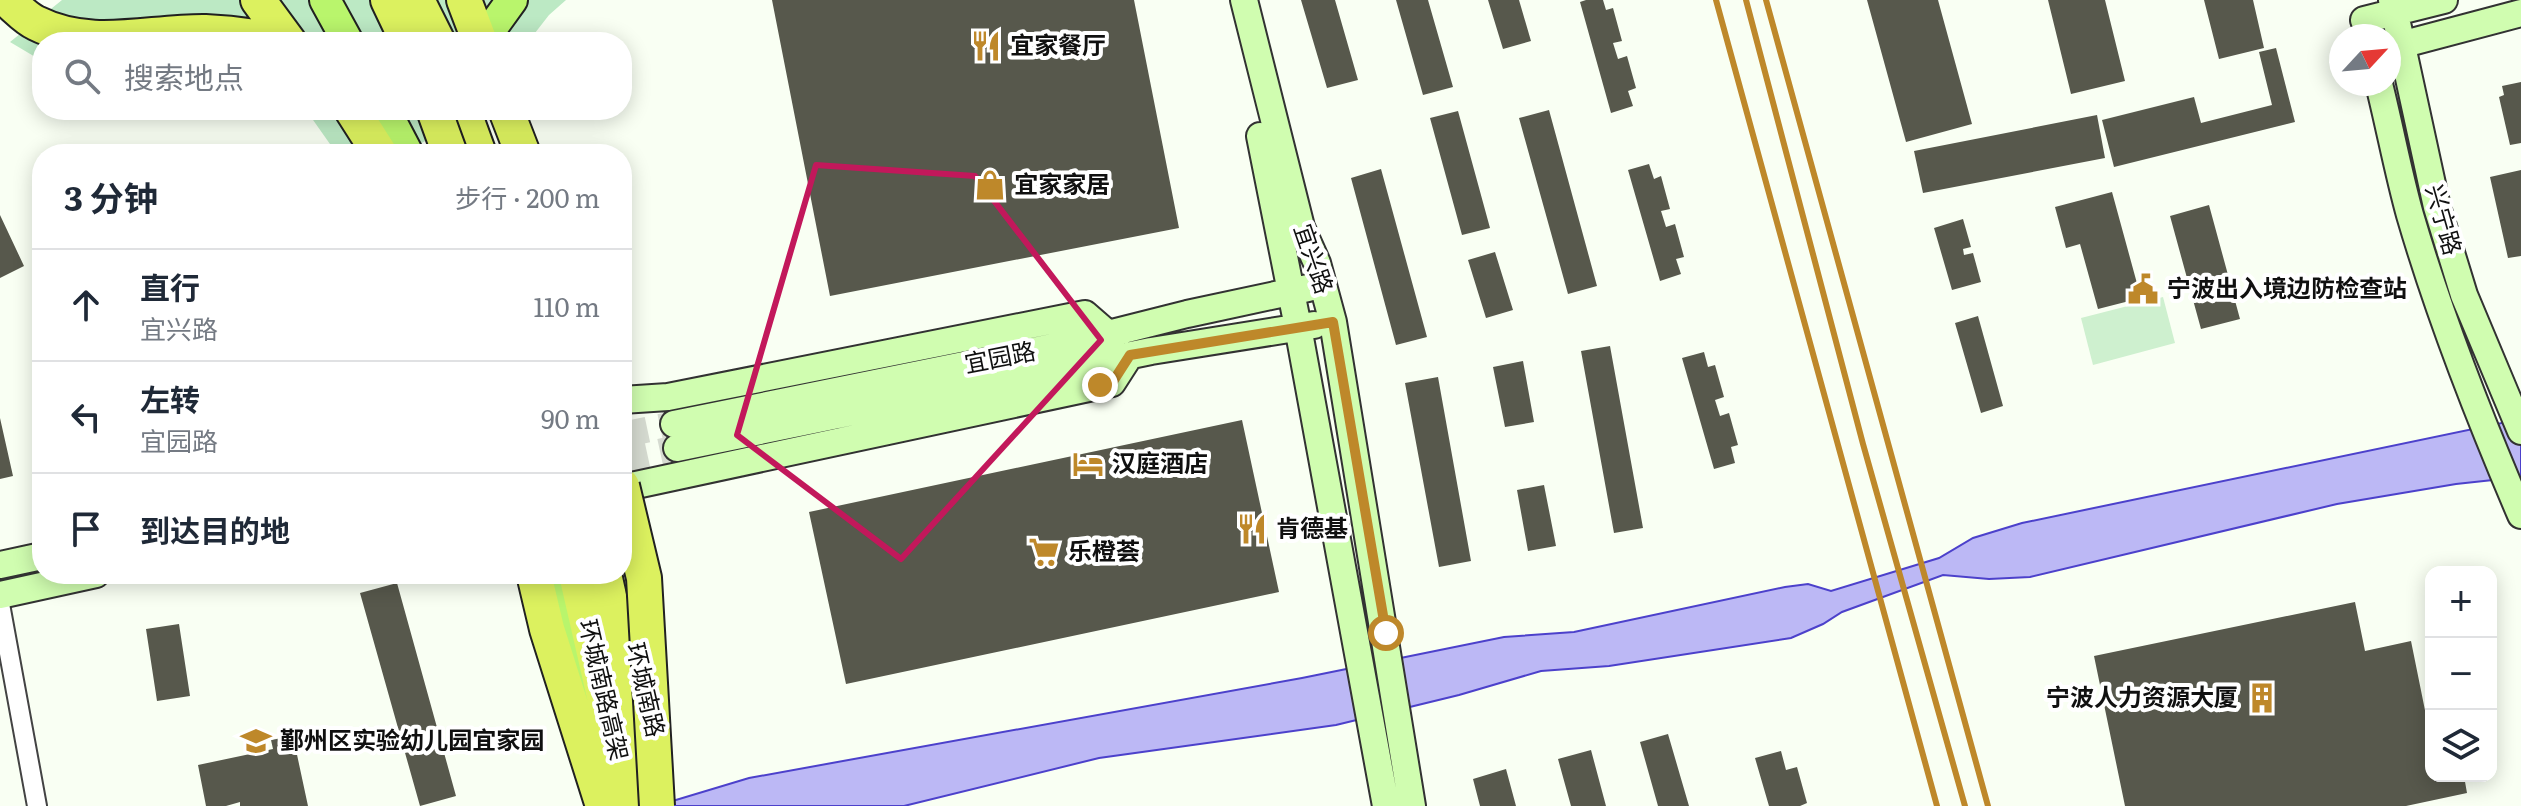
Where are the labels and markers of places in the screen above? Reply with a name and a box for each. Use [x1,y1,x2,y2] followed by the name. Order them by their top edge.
[1010,26,1106,61] place label: 宜家餐厅
[969,29,1003,63] restaurant icon: 宜家餐厅
[1014,165,1110,200] place label: 宜家家居
[973,168,1007,202] shop icon: 宜家家居
[2167,269,2407,304] place label: 宁波出入境边防检查站
[2126,272,2160,306] public building icon: 宁波出入境边防检查站
[1112,444,1208,479] place label: 汉庭酒店
[1071,447,1105,481] hotel icon: 汉庭酒店
[1276,509,1348,544] place label: 肯德基
[1235,512,1269,546] restaurant icon: 肯德基
[1068,532,1140,567] place label: 乐橙荟
[1027,535,1061,569] supermarket icon: 乐橙荟
[2046,678,2238,713] place label: 宁波人力资源大厦
[2245,681,2279,715] building icon: 宁波人力资源大厦
[280,721,544,756] place label: 鄞州区实验幼儿园宜家园
[239,724,273,758] school or university icon: 鄞州区实验幼儿园宜家园

